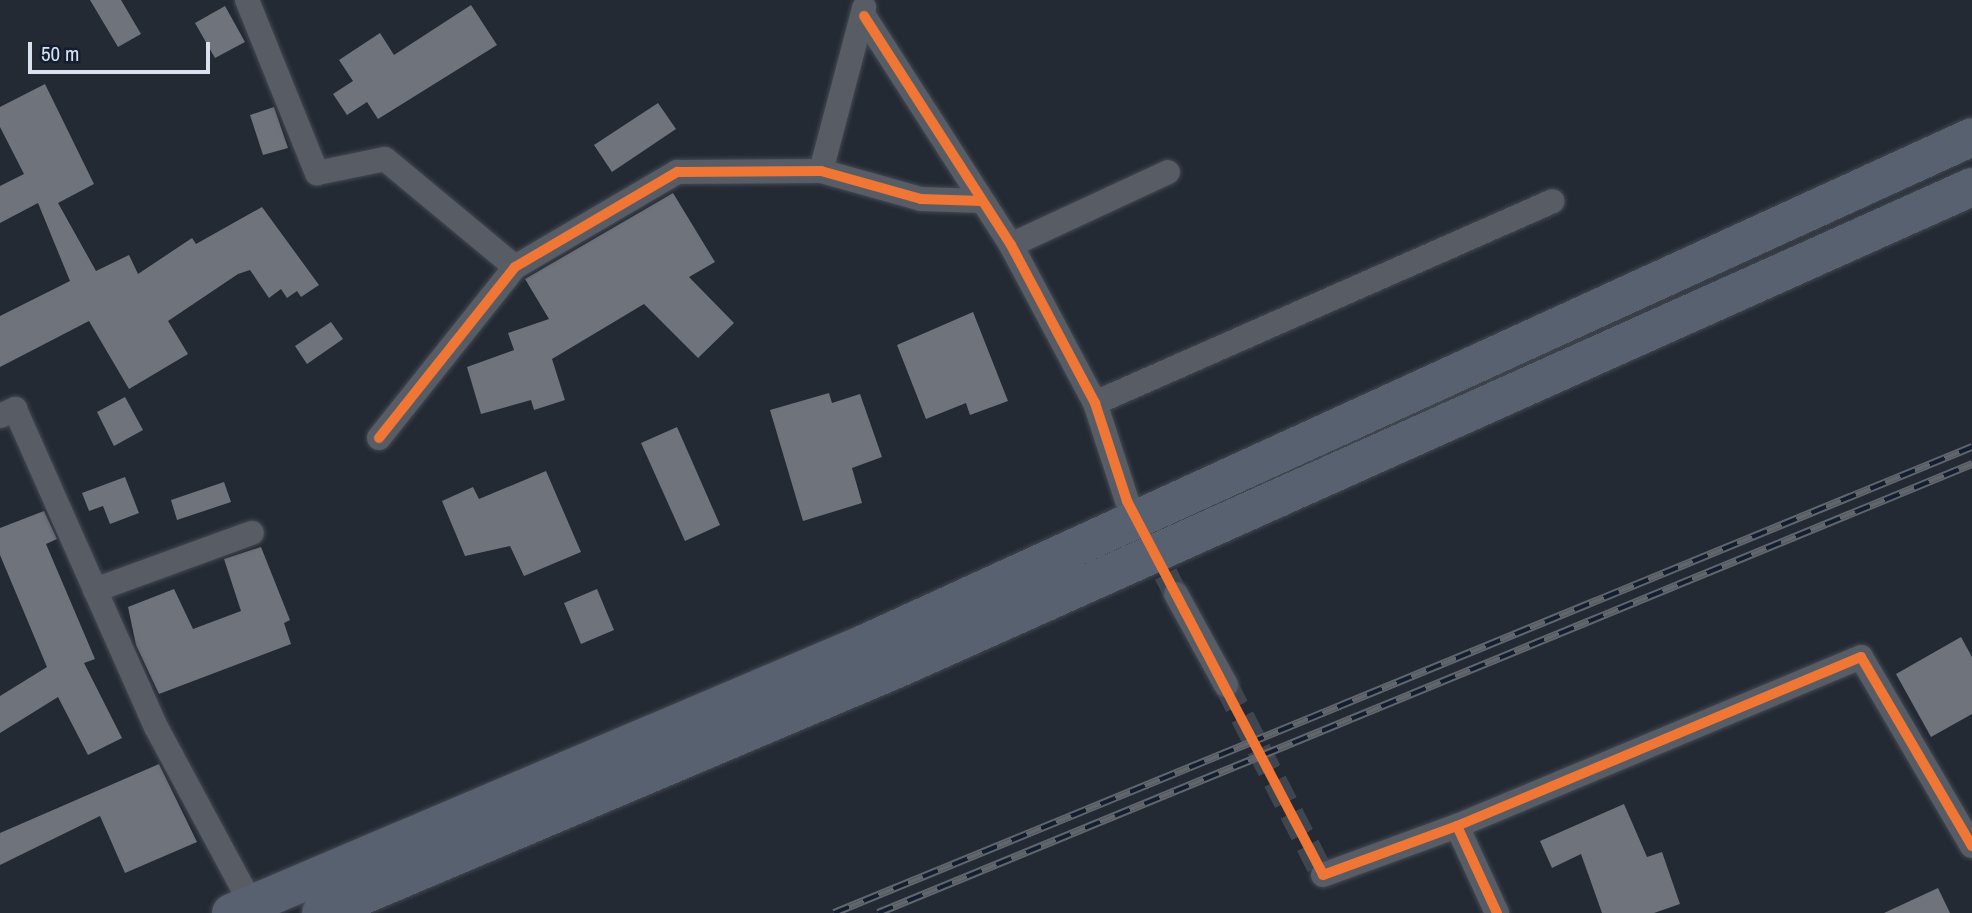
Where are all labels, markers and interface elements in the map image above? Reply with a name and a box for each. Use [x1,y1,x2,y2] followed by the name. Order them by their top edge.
[32,28,214,72] scale bar
[41,39,79,68] text: 50 m

